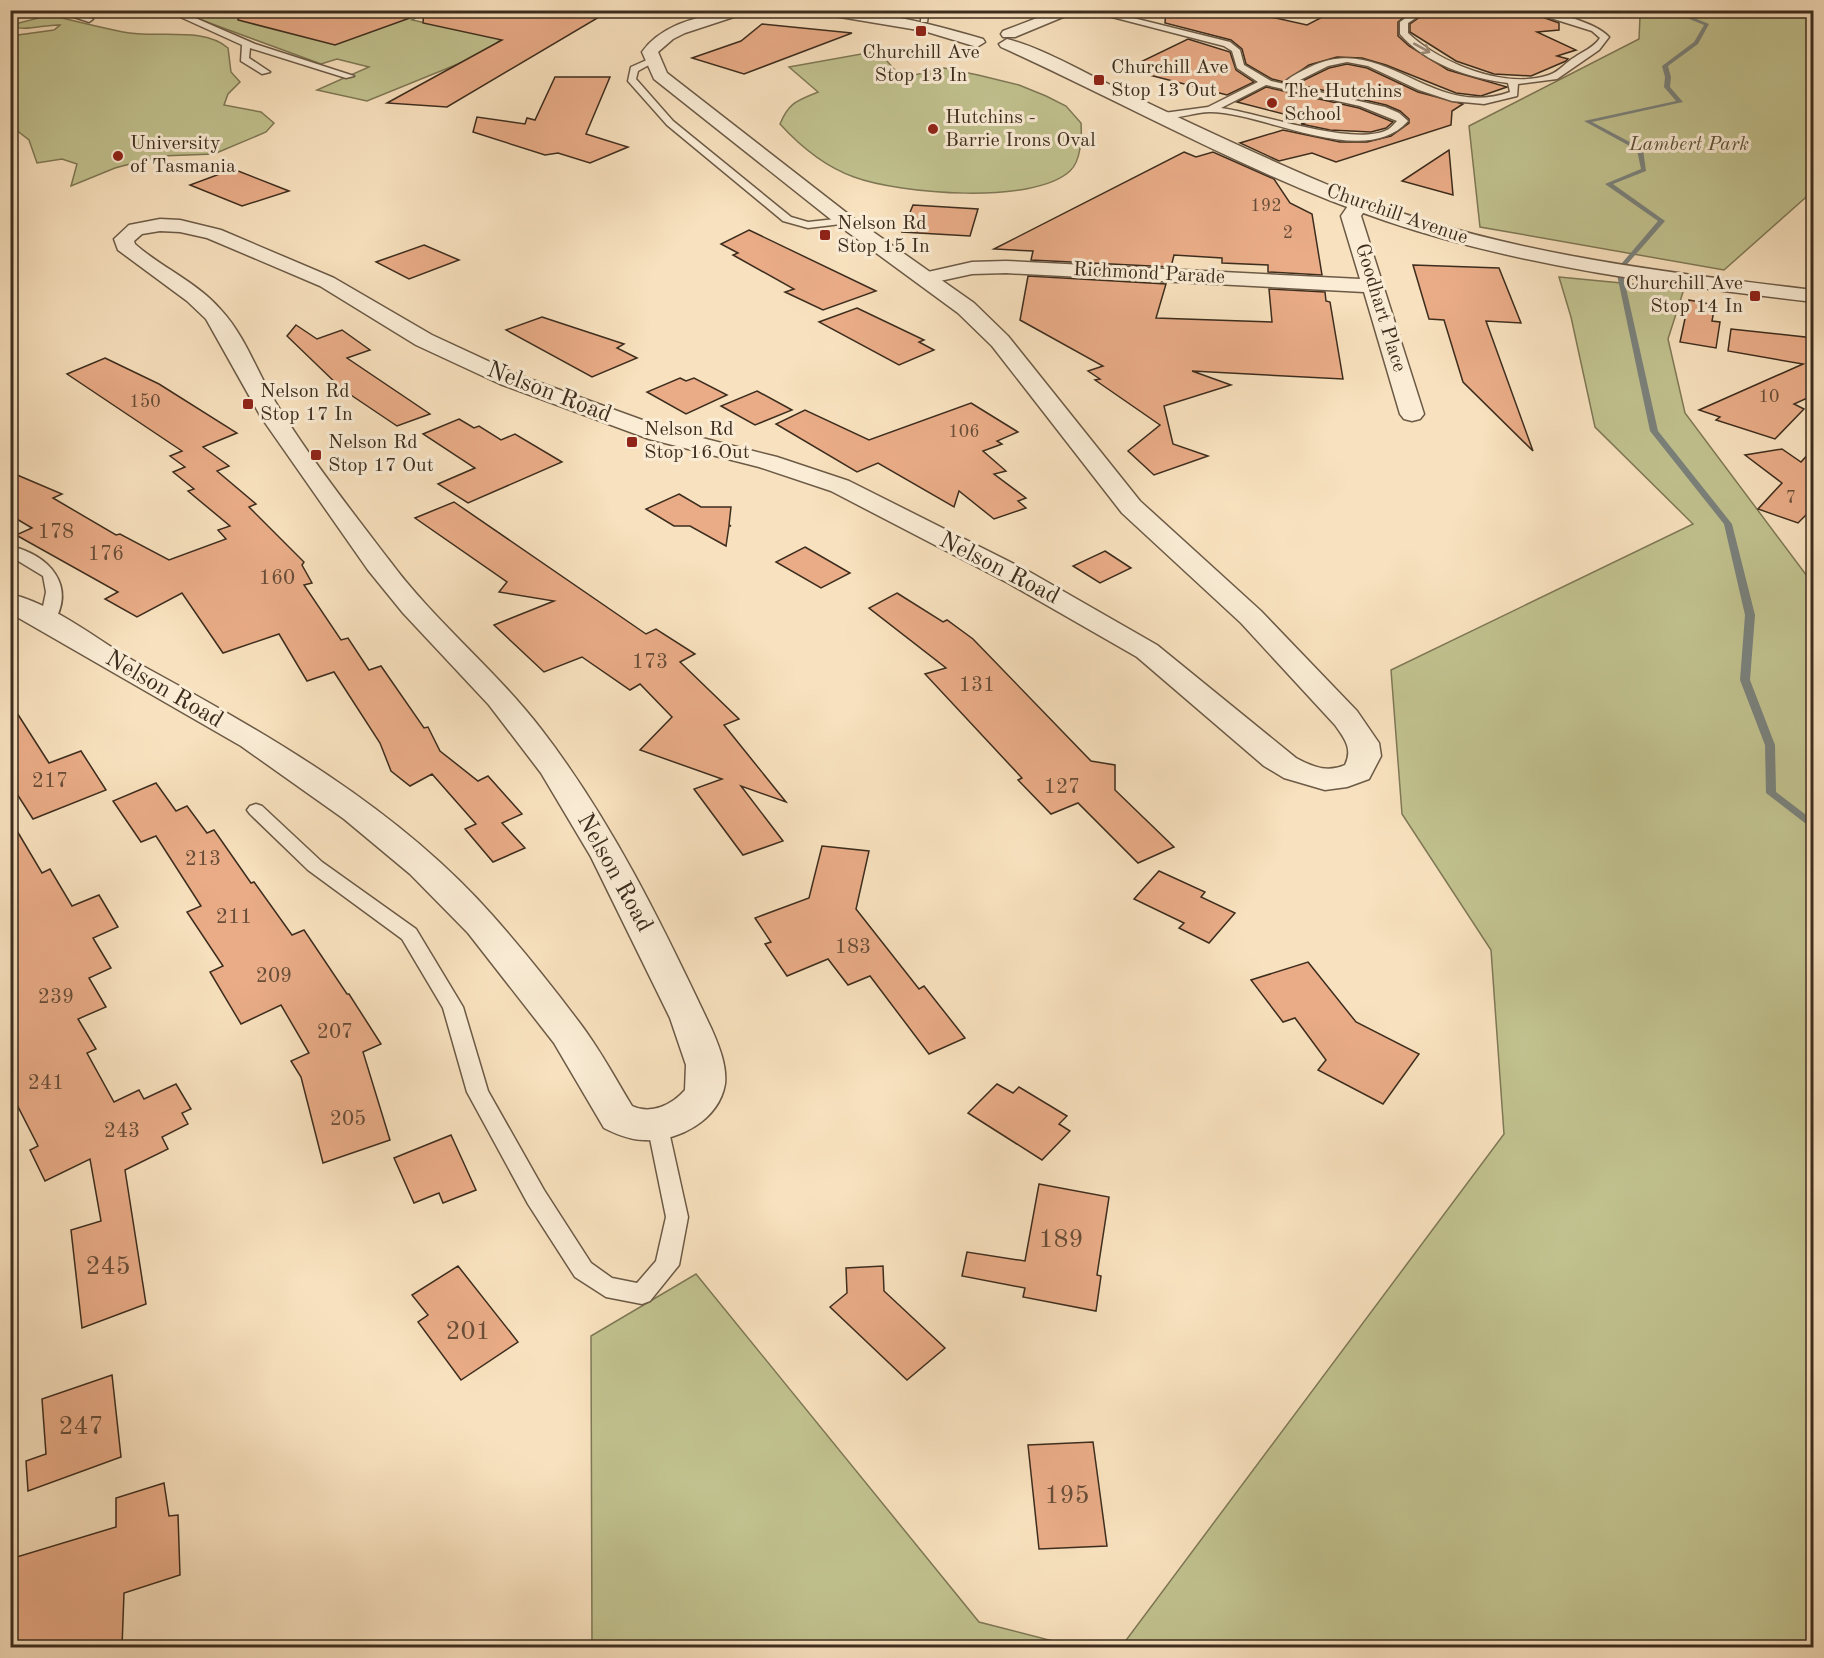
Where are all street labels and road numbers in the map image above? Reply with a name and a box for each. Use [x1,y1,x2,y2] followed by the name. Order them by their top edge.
[1324,181,1470,249] street label: Churchill Avenue
[1351,241,1409,375] street label: Goodhart Place
[1072,260,1226,288] street label: Richmond Parade
[483,358,615,428] street label: Nelson Road
[935,528,1063,610] street label: Nelson Road
[101,647,227,733] street label: Nelson Road
[572,810,656,936] street label: Nelson Road

